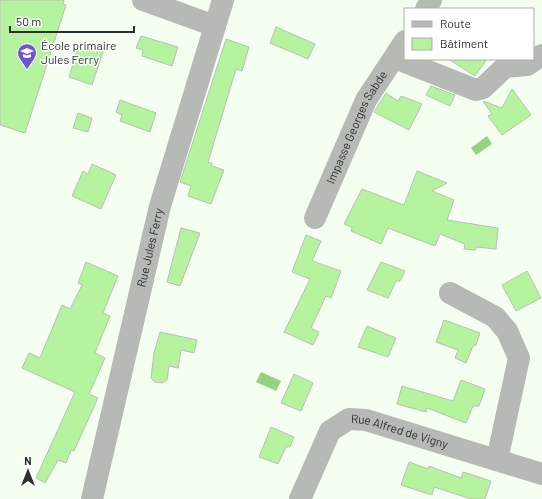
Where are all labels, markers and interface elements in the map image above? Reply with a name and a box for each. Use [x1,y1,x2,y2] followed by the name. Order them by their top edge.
[10,8,134,34] scale bar
[404,8,534,60] legend
[16,14,41,28] text: 50 m
[440,16,471,30] text: Route
[440,36,488,50] text: Bâtiment
[41,38,116,66] place label: École primaire Jules Ferry
[16,42,38,70] school or university icon: École primaire Jules Ferry
[323,68,389,186] street label: Impasse Georges Sabde
[133,206,165,288] street label: Rue Jules Ferry
[351,411,450,451] street label: Rue Alfred de Vigny
[8,451,48,491] north arrow
[24,454,32,467] text: N

